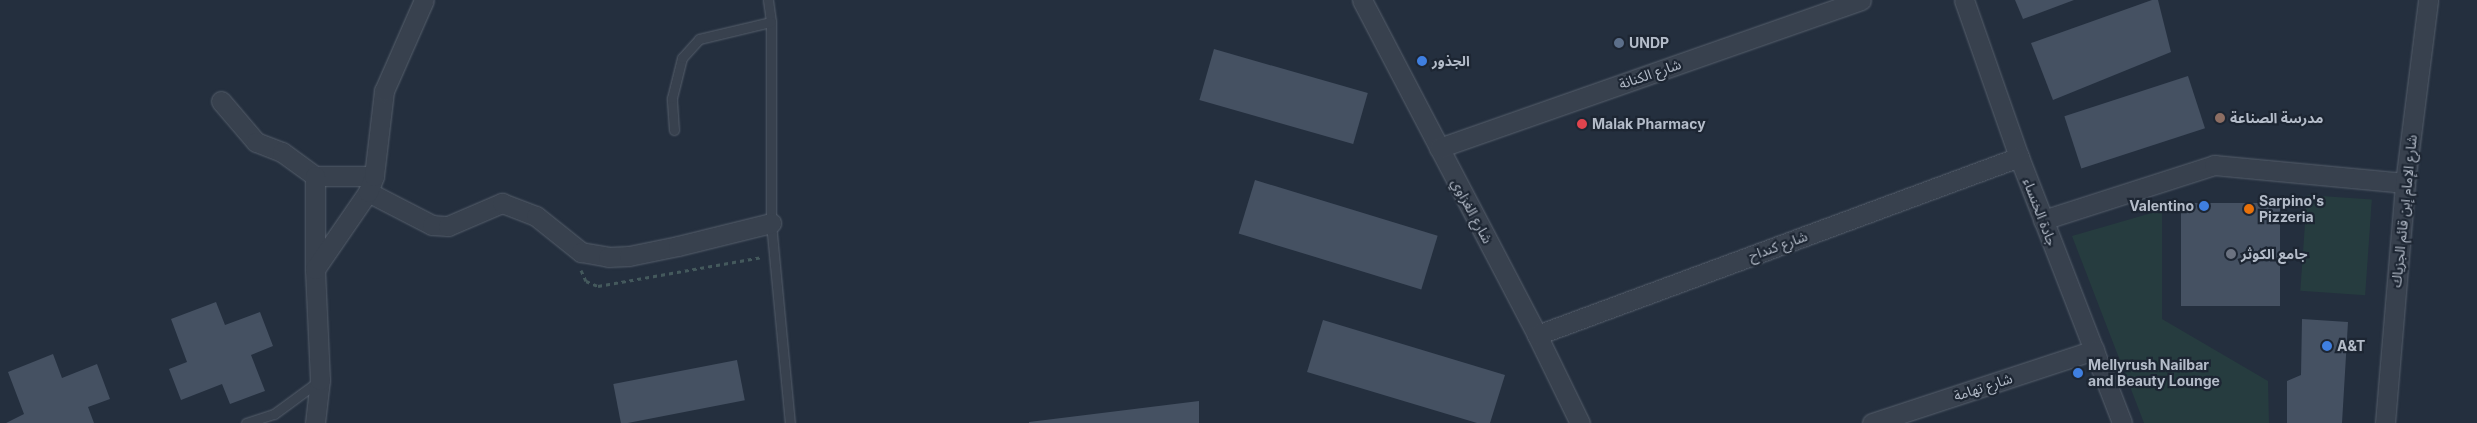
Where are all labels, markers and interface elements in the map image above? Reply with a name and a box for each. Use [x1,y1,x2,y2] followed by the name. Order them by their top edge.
[1629,35,1669,51] place label: UNDP
[1613,37,1625,49] marker: UNDP
[1432,53,1470,69] place label: الجذور
[1416,55,1428,67] marker: الجذور
[1617,56,1683,92] street label: شارع الكنانة
[2230,110,2323,126] place label: مدرسة الصناعة
[2214,112,2226,124] marker: مدرسة الصناعة
[1592,116,1706,132] place label: Malak Pharmacy
[1576,118,1588,130] marker: Malak Pharmacy
[2388,134,2420,288] street label: شارع الإمام إبن قائم الجزياك
[1448,176,1496,246] street label: شارع الغزاوي
[2019,176,2061,248] street label: جادة الخنساء
[2259,193,2324,226] place label: Sarpino's Pizzeria
[2129,198,2194,214] place label: Valentino
[2198,200,2210,212] marker: Valentino
[2243,203,2255,215] marker: Sarpino's Pizzeria
[1746,228,1810,264] street label: شارع كنداح
[2241,246,2307,262] place label: جامع الكوثر
[2225,248,2237,260] marker: جامع الكوثر
[2337,338,2365,354] place label: A&T
[2321,340,2333,352] marker: A&T
[2088,357,2220,390] place label: Mellyrush Nailbar and Beauty Lounge
[2072,367,2084,379] marker: Mellyrush Nailbar and Beauty Lounge
[1952,370,2014,404] street label: شارع تهامة

